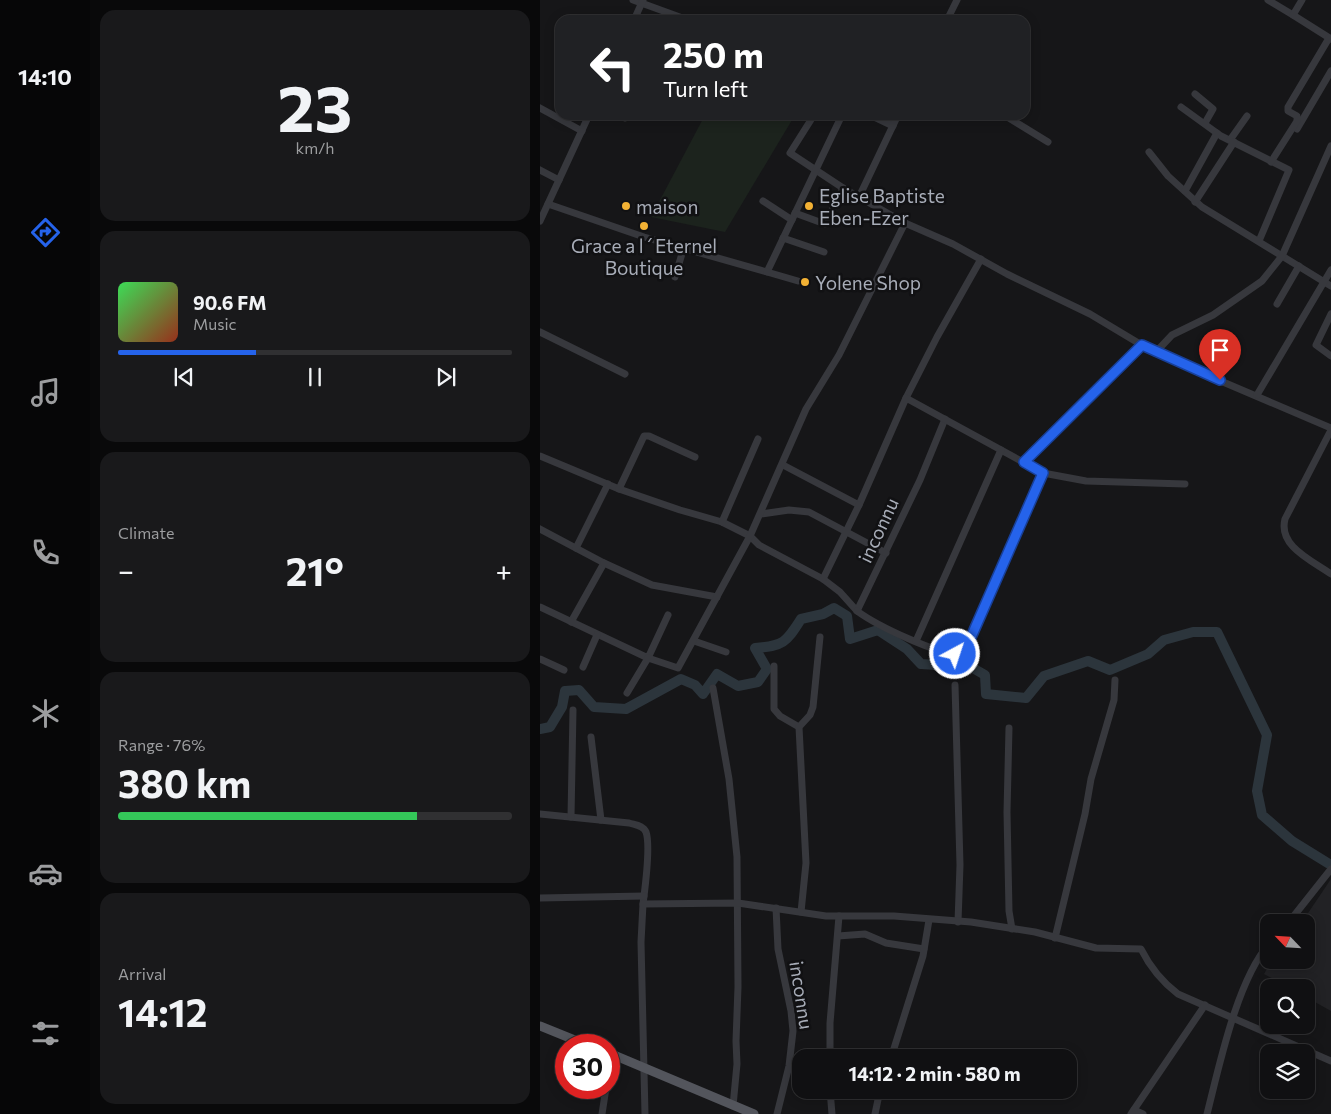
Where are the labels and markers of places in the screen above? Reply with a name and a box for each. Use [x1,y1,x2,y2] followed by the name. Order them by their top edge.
[819,184,945,229] place label: Eglise Baptiste Eben-Ezer
[636,195,698,218] place label: maison
[620,200,632,212] marker: maison
[803,200,815,212] marker: Eglise Baptiste Eben-Ezer
[638,220,650,232] marker: Grace a l´Eternel Boutique
[571,234,717,279] place label: Grace a l´Eternel Boutique
[815,271,921,294] place label: Yolene Shop
[799,276,811,288] marker: Yolene Shop
[1199,329,1241,380] pin

